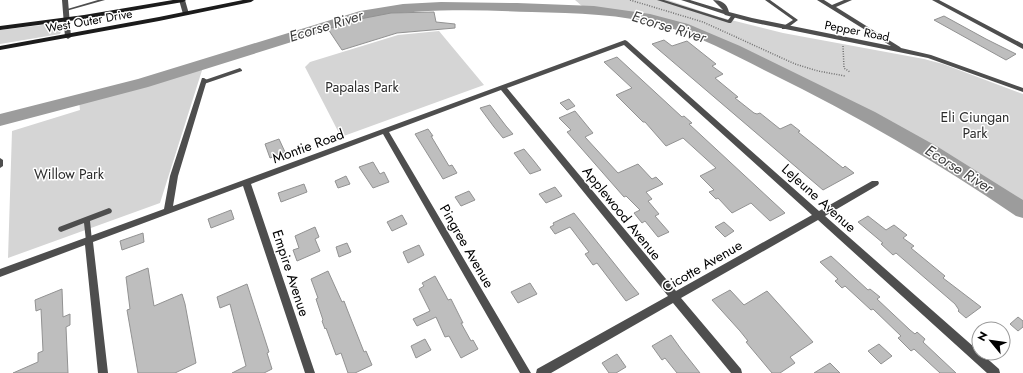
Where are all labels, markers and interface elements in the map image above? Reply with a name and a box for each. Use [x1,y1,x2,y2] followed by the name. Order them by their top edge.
[286,4,367,48] water label: Ecorse River
[44,5,134,37] street label: West Outer Drive
[629,5,710,49] water label: Ecorse River
[823,16,891,46] street label: Pepper Road
[325,77,400,97] park label: Papalas Park
[941,107,1009,143] park label: Eli Ciungan Park
[269,124,347,168] street label: Montie Road
[921,139,998,199] water label: Ecorse River
[777,159,861,237] street label: LeJeune Avenue
[578,162,666,264] street label: Applewood Avenue
[34,164,105,184] park label: Willow Park
[435,201,499,291] street label: Pingree Avenue
[268,227,314,319] street label: Empire Avenue
[658,235,746,297] street label: Cicotte Avenue
[971,321,1011,361] north arrow
[973,328,991,344] text: N

